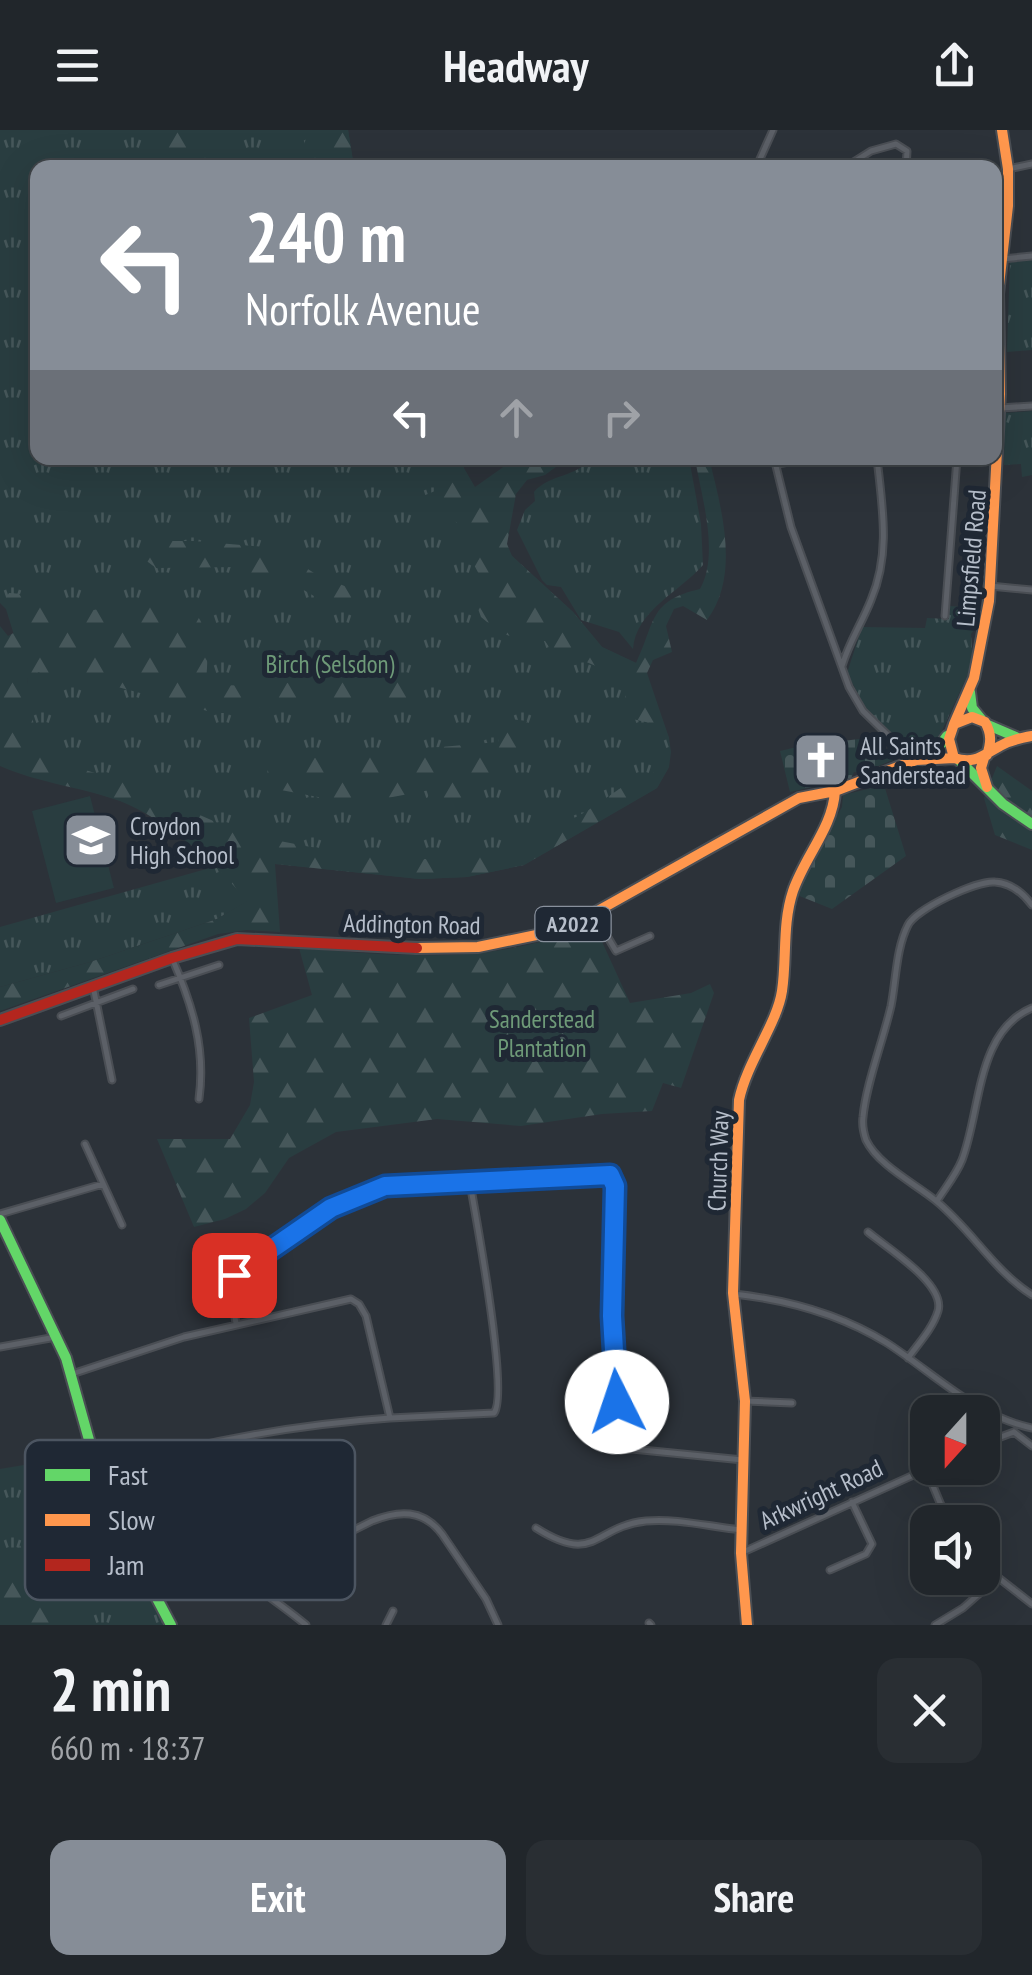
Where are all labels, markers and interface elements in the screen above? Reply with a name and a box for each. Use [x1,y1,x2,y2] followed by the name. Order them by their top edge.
[443,36,589,94] text: Headway
[50,38,105,93] icon: menu
[927,38,982,93] icon: share
[245,191,406,281] text: 240 m
[80,200,210,330] icon: left
[245,279,481,337] text: Norfolk Avenue
[384,390,439,445] icon: left
[489,390,544,445] icon: ahead
[594,390,649,445] icon: right
[949,488,993,628] street label: Limpsfield Road
[266,648,395,680] park label: Birch (Selsdon)
[791,730,851,790] church icon: All Saints Sanderstead
[860,730,966,791] place label: All Saints Sanderstead
[61,810,121,870] school or university icon: Croydon High School
[130,810,234,871] place label: Croydon High School
[343,907,481,941] street label: Addington Road
[536,907,610,941] road number: A2022
[489,1003,595,1064] park label: Sanderstead Plantation
[700,1110,736,1212] street label: Church Way
[192,1233,277,1318] pin
[207,1248,262,1303] icon: arrive
[565,1350,669,1454] position arrow
[910,1395,1000,1485] north arrow
[910,1395,1000,1595] map controls
[25,1440,355,1600] legend
[754,1452,888,1536] street label: Arkwright Road
[108,1456,148,1493] text: Fast
[108,1501,155,1538] text: Slow
[910,1505,1000,1595] button: sound
[107,1546,144,1583] text: Jam
[50,1650,171,1728] text: 2 min
[877,1658,982,1763] button: close
[50,1727,205,1769] text: 660 m · 18:37
[50,1840,506,1955] button: Exit
[526,1840,982,1955] button: Share

